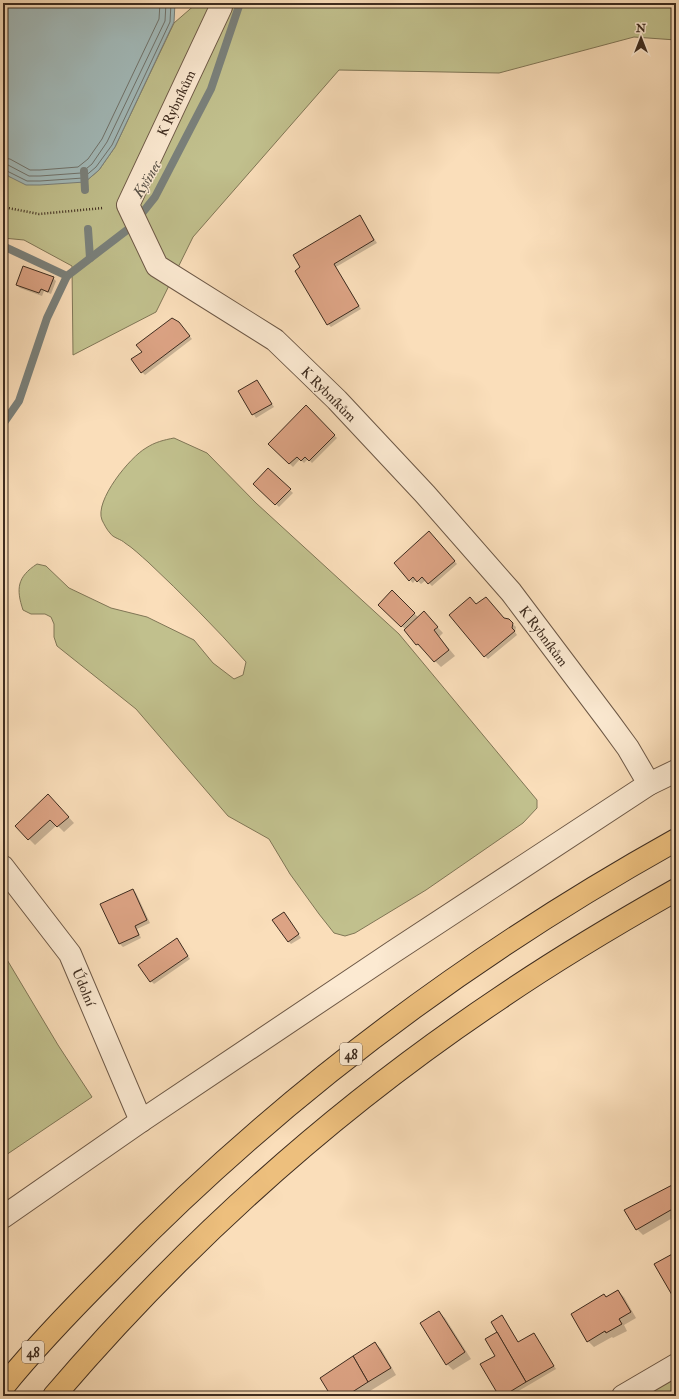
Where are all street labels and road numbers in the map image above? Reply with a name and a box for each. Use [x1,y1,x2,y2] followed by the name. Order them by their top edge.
[154,67,200,139] street label: K Rybníkům
[297,363,360,426] street label: K Rybníkům
[515,603,572,671] street label: K Rybníkům
[68,966,100,1010] street label: Údolní
[340,1043,362,1065] road number: 48
[22,1341,44,1363] road number: 48

